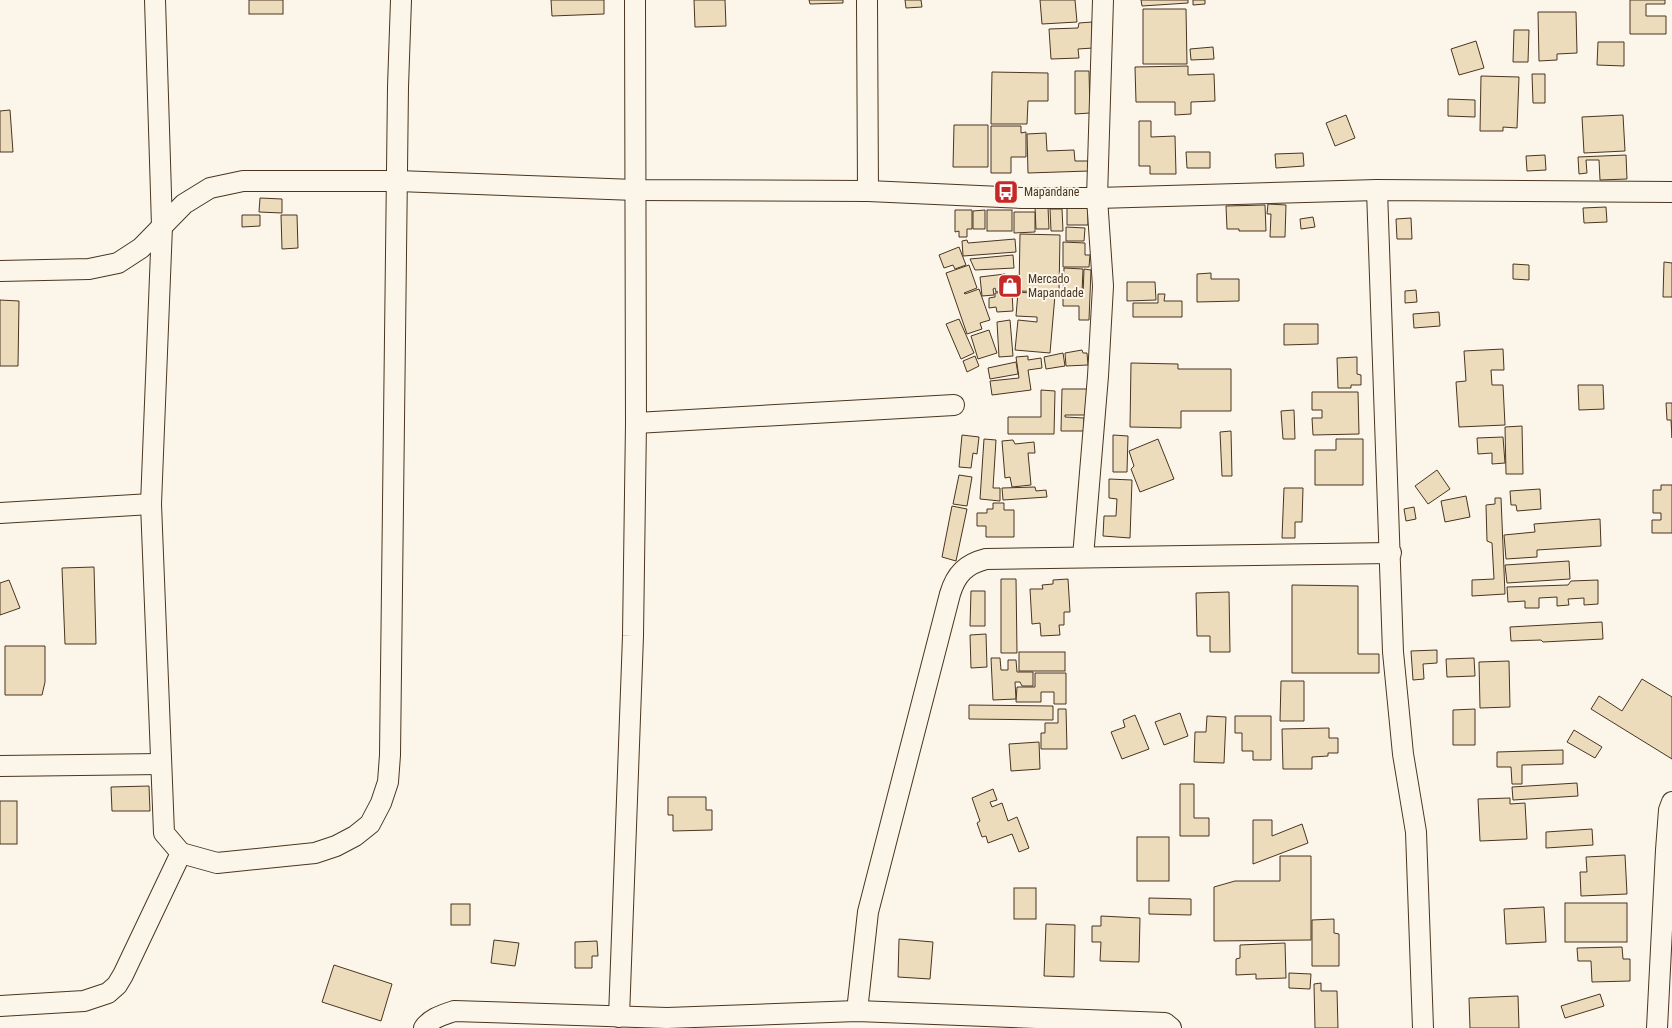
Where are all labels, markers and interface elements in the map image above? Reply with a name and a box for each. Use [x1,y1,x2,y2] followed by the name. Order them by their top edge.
[993,179,1019,205] bus stop icon: Mapandane
[1024,185,1080,199] place label: Mapandane
[1028,272,1084,300] place label: Mercado Mapandade
[997,273,1023,299] shop icon: Mercado Mapandade

